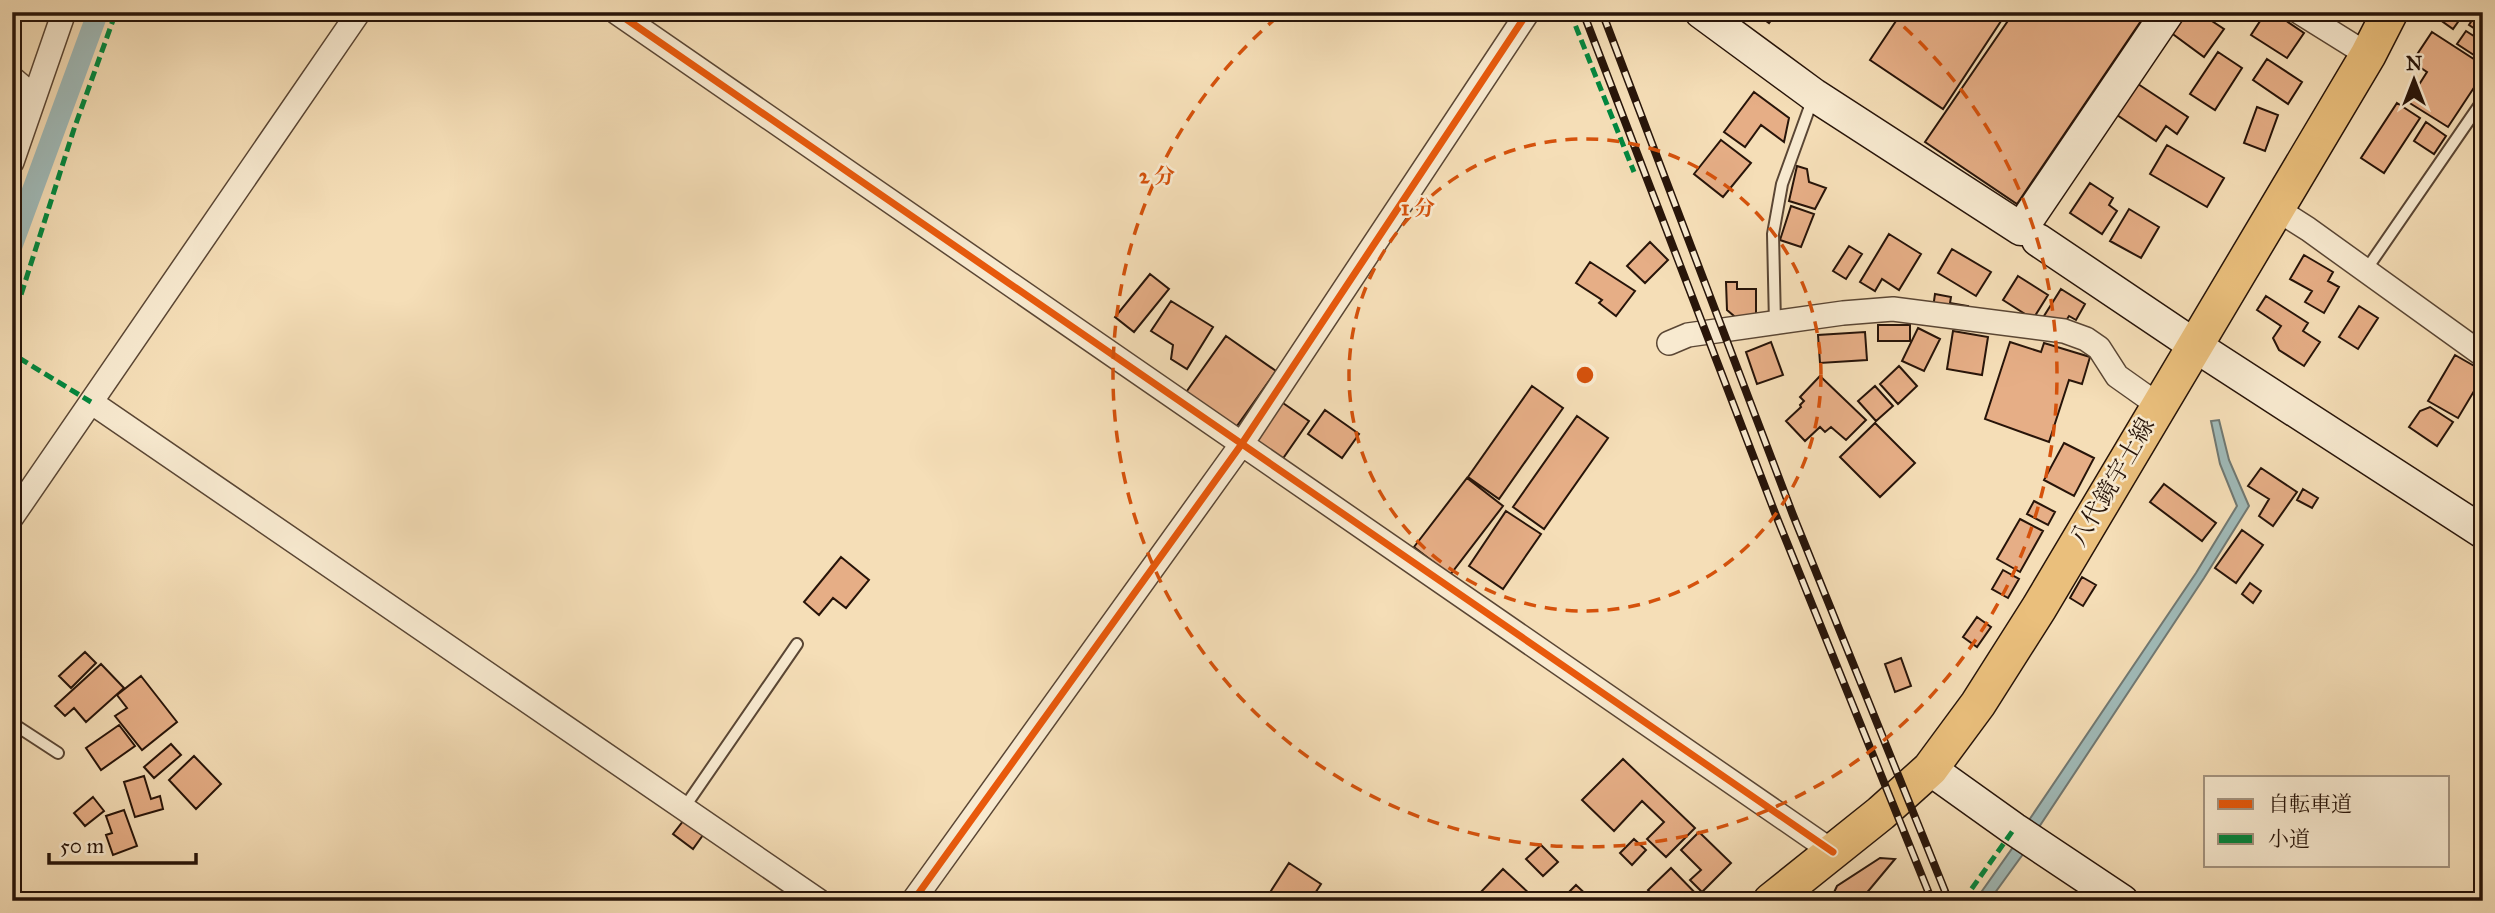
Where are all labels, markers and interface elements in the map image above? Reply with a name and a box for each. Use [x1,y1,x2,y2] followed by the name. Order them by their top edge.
[2380,46,2450,116] north arrow
[2406,52,2422,75] text: N
[1139,163,1175,189] text: 2 分
[1401,195,1435,221] text: 1 分
[1573,363,1597,387] centre of rings
[2063,412,2161,552] street label: 八代鏡宇土線
[2204,776,2450,867] legend
[2268,791,2352,817] text: 自転車道
[49,822,196,866] scale bar
[2268,826,2310,852] text: 小道
[60,833,105,859] text: 50 m

